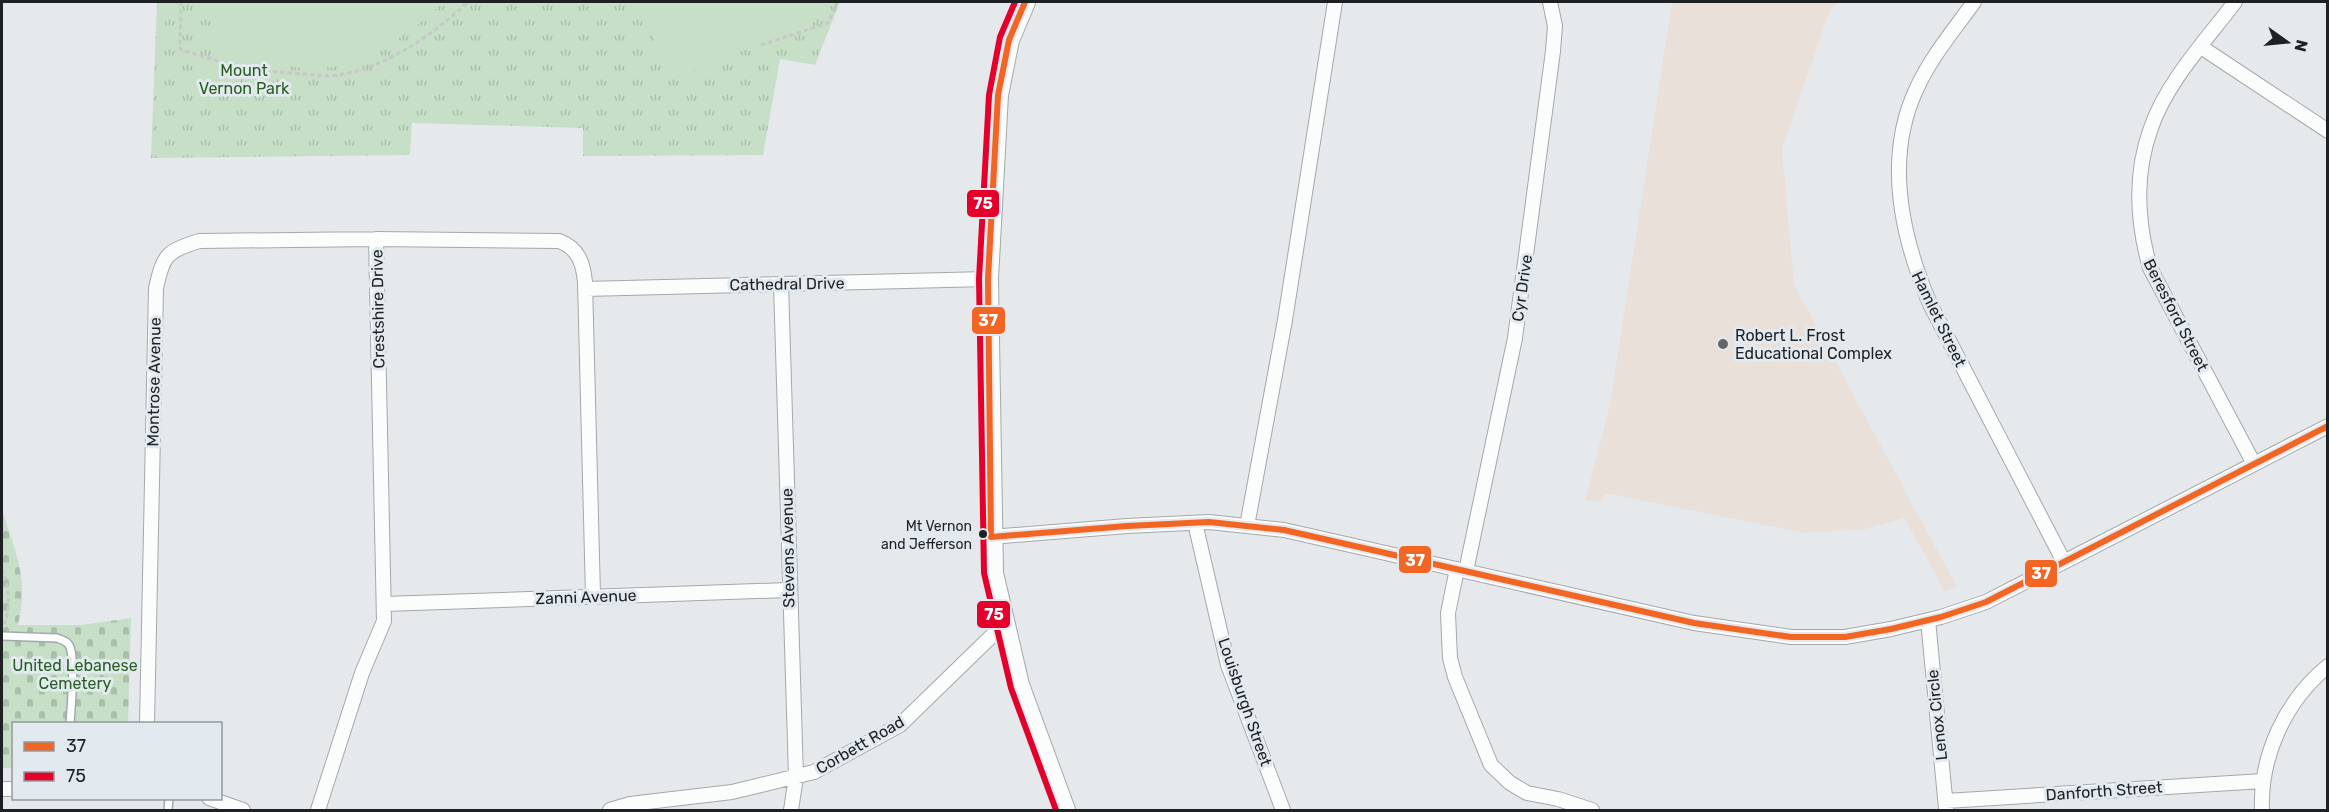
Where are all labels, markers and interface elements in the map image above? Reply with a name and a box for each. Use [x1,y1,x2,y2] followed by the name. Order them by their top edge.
[2257,12,2317,72] north arrow
[2290,38,2312,54] text: N
[199,61,290,98] park label: Mount Vernon Park
[966,189,1000,218] line badge: 75
[973,194,993,213] text: 75
[367,249,389,369] street label: Crestshire Drive
[1508,253,1536,323] street label: Cyr Drive
[2140,256,2212,374] street label: Beresford Street
[1908,268,1970,370] street label: Hamlet Street
[729,273,845,295] street label: Cathedral Drive
[971,306,1006,335] line badge: 37
[978,311,998,330] text: 37
[143,317,165,447] street label: Montrose Avenue
[1735,326,1892,363] place label: Robert L. Frost Educational Complex
[1716,337,1730,351] marker: Robert L. Frost Educational Complex
[777,488,799,608] street label: Stevens Avenue
[881,518,972,553] place label: Mt Vernon and Jefferson
[977,528,989,540] marker: Mt Vernon and Jefferson
[1398,545,1432,574] line badge: 37
[1405,551,1425,570] text: 37
[2024,559,2058,588] line badge: 37
[2031,564,2051,583] text: 37
[535,586,637,608] street label: Zanni Avenue
[976,600,1011,629] line badge: 75
[984,605,1004,624] text: 75
[1214,635,1276,769] street label: Louisburgh Street
[12,656,138,693] park label: United Lebanese Cemetery
[1923,669,1951,761] street label: Lenox Circle
[813,712,907,778] street label: Corbett Road
[12,722,222,800] legend
[66,735,86,757] text: 37
[66,765,86,787] text: 75
[2045,777,2163,805] street label: Danforth Street

